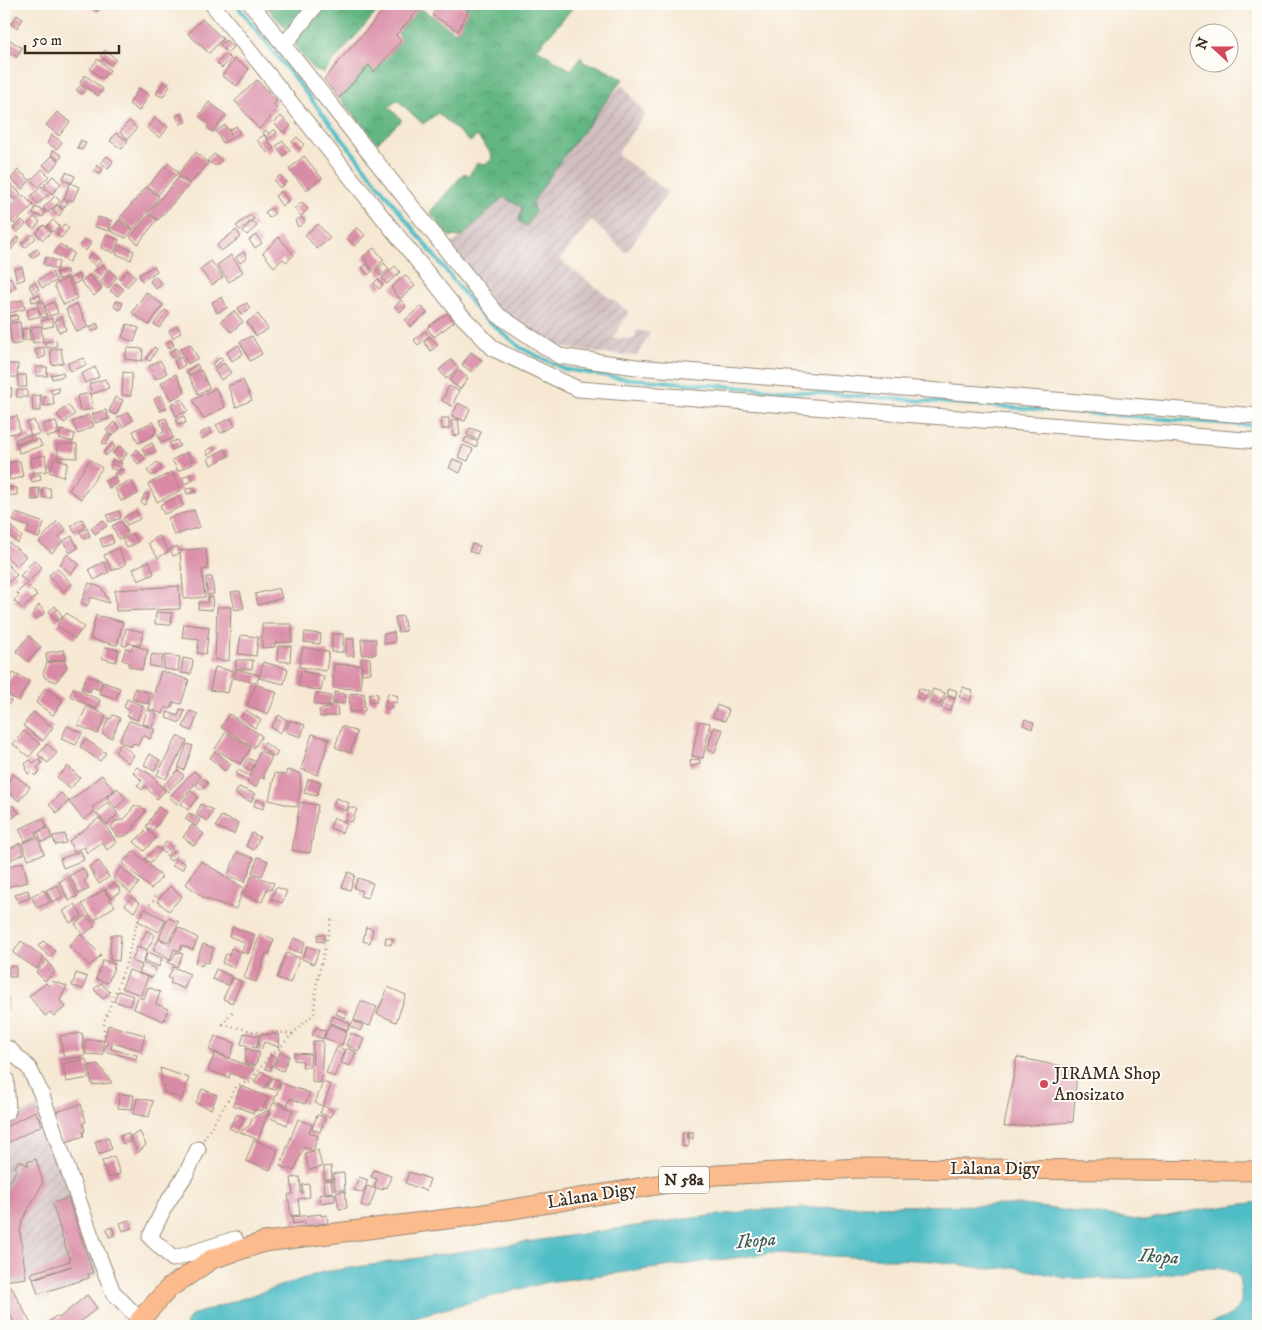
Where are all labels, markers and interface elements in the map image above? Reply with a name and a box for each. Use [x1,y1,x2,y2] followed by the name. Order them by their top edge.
[25,22,119,54] scale bar
[1190,22,1240,72] north arrow
[32,31,62,50] text: 50 m
[1192,35,1213,52] text: N
[1052,1063,1160,1106] place label: JIRAMA Shop Anosizato
[1038,1078,1050,1090] marker: JIRAMA Shop Anosizato
[950,1158,1041,1180] street label: Làlana Digy
[659,1166,709,1194] road number: N 58a
[546,1178,639,1214] street label: Làlana Digy
[734,1228,777,1255] water label: Ikopa
[1137,1244,1180,1271] water label: Ikopa

